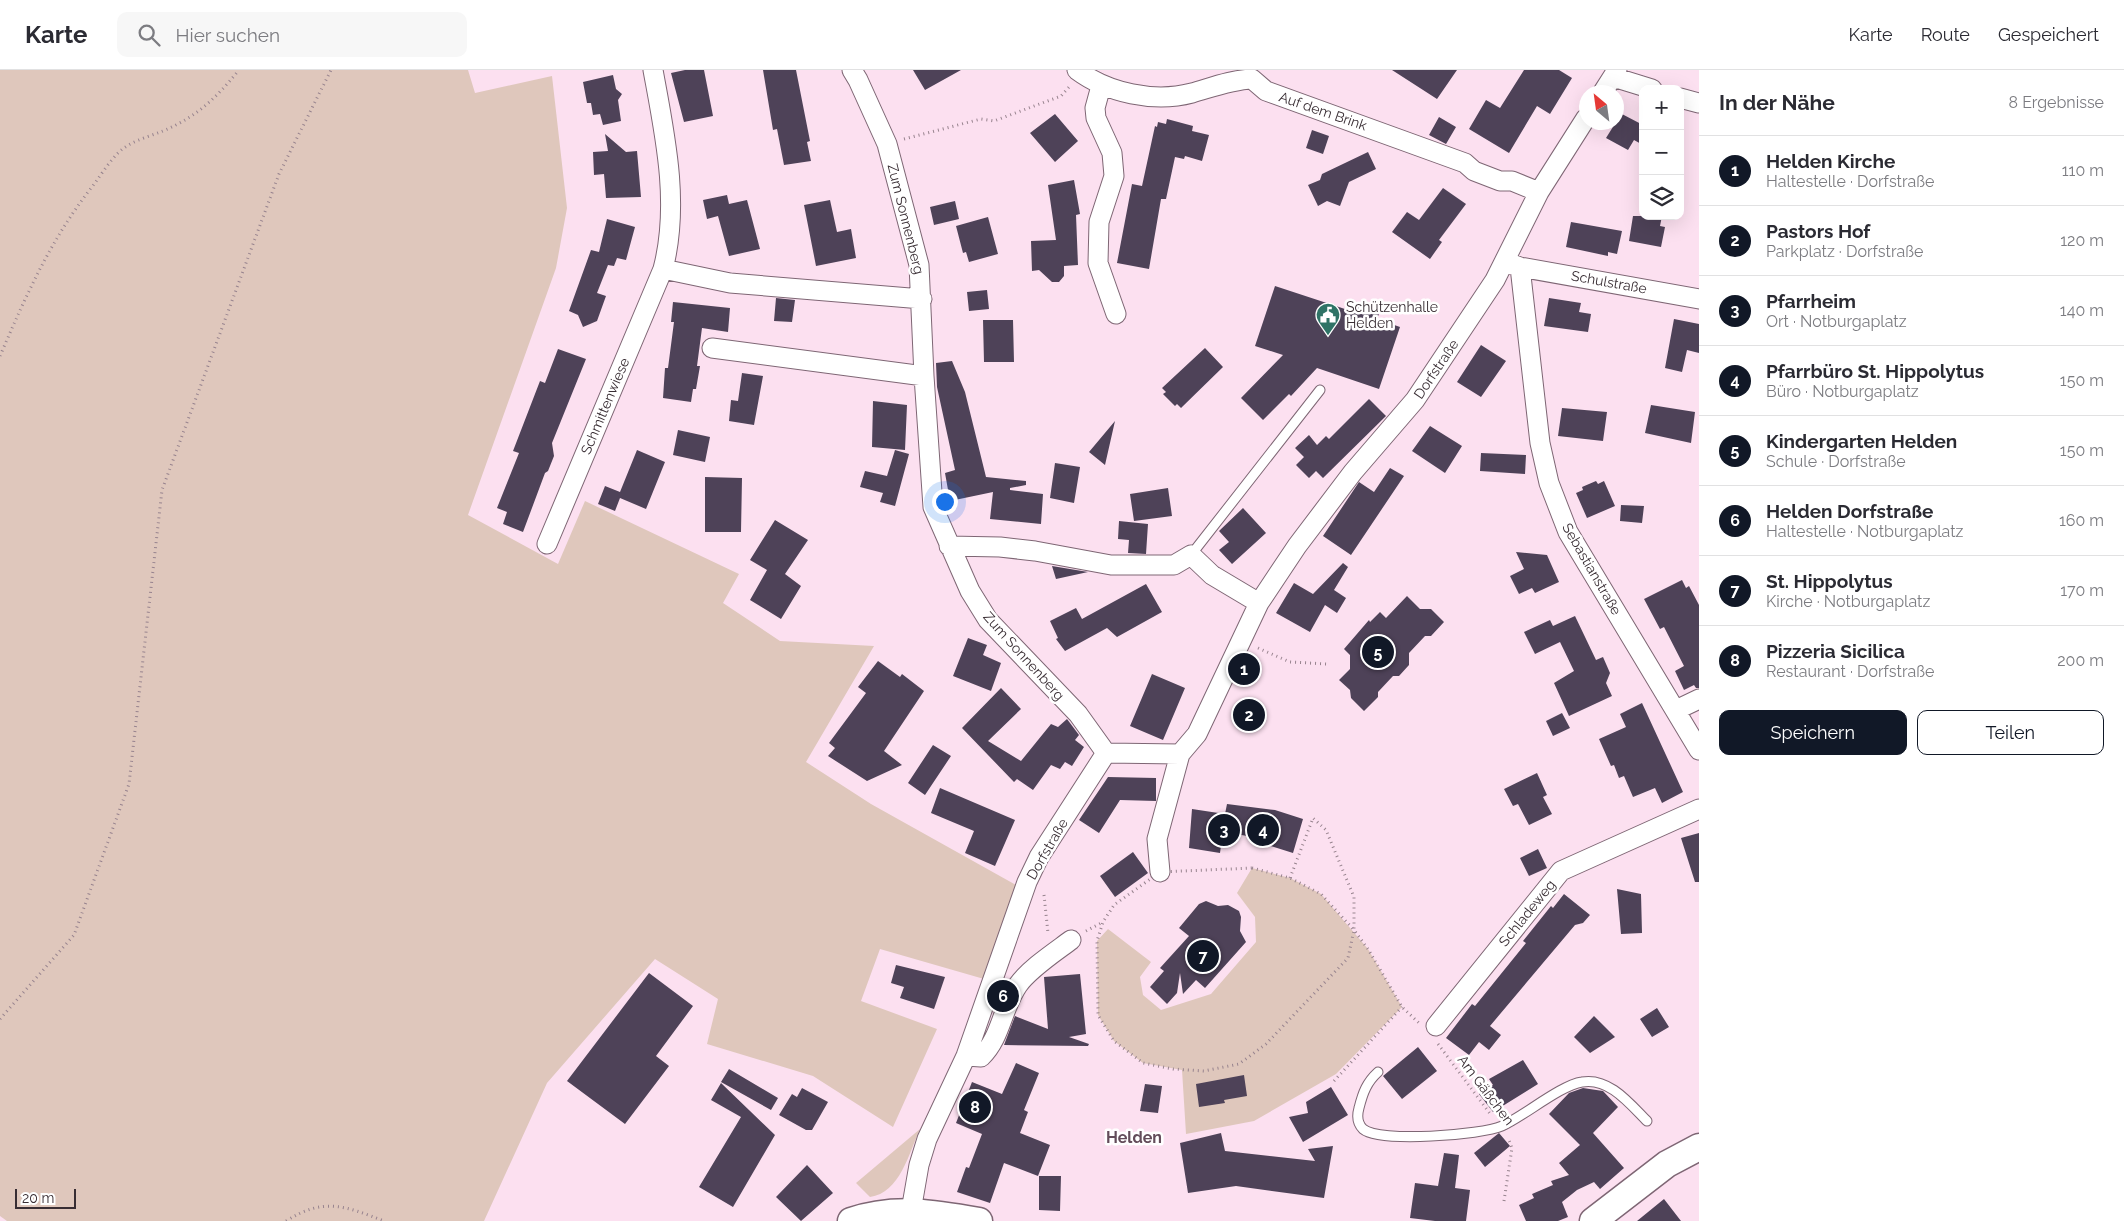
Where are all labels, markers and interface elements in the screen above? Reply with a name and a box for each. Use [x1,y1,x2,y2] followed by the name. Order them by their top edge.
[117,12,467,57] search box
[25,20,87,49] text: Karte
[135,21,163,49] icon: search
[175,24,280,46] text: Hier suchen
[1849,24,1893,45] text: Karte
[1921,24,1970,45] text: Route
[1998,24,2099,45] text: Gespeichert
[1579,85,1624,130] north arrow
[1639,85,1684,220] map controls
[1639,85,1684,130] button: +
[1277,89,1370,134] street label: Auf dem Brink
[1719,90,1835,115] text: In der Nähe
[2009,93,2104,112] text: 8 Ergebnisse
[1639,130,1684,175] button: −
[1766,150,1895,172] text: Helden Kirche
[1731,161,1739,180] text: 1
[2062,161,2104,180] text: 110 m
[885,162,927,276] street label: Zum Sonnenberg
[1766,172,1935,191] text: Haltestelle · Dorfstraße
[1639,175,1684,220] button: layers
[1766,220,1870,242] text: Pastors Hof
[1730,231,1740,250] text: 2
[2060,231,2104,250] text: 120 m
[1766,242,1923,261] text: Parkplatz · Dorfstraße
[1570,267,1648,297] street label: Schulstraße
[1766,290,1856,312] text: Pfarrheim
[1346,299,1438,331] place label: Schützenhalle Helden
[1731,301,1739,320] text: 3
[2060,301,2104,320] text: 140 m
[1315,302,1341,336] public building icon: Schützenhalle Helden
[1766,312,1907,331] text: Ort · Notburgaplatz
[1410,336,1462,402] street label: Dorfstraße
[577,355,633,457] street label: Schmittenwiese
[1766,360,1984,382] text: Pfarrbüro St. Hippolytus
[1730,371,1740,390] text: 4
[2060,371,2104,390] text: 150 m
[1766,382,1919,401] text: Büro · Notburgaplatz
[1766,430,1957,452] text: Kindergarten Helden
[1731,441,1739,460] text: 5
[2060,441,2104,460] text: 150 m
[1766,452,1906,471] text: Schule · Dorfstraße
[932,489,958,515] your location
[1766,500,1933,522] text: Helden Dorfstraße
[1730,511,1740,530] text: 6
[2059,511,2104,530] text: 160 m
[1559,520,1625,618] street label: Sebastianstraße
[1766,522,1964,541] text: Haltestelle · Notburgaplatz
[1766,570,1893,592] text: St. Hippolytus
[1731,581,1739,600] text: 7
[2060,581,2104,600] text: 170 m
[1766,592,1930,611] text: Kirche · Notburgaplatz
[980,609,1068,703] street label: Zum Sonnenberg
[1362,633,1394,671] pin: 5
[1766,640,1905,662] text: Pizzeria Sicilica
[1228,650,1260,688] pin: 1
[1730,651,1740,670] text: 8
[2057,651,2104,670] text: 200 m
[1766,662,1934,681] text: Restaurant · Dorfstraße
[1233,696,1265,734] pin: 2
[1719,710,1907,755] button: Speichern
[1917,710,2104,755] button: Teilen
[1208,811,1240,849] pin: 3
[1247,811,1279,849] pin: 4
[1023,816,1071,882] street label: Dorfstraße
[1495,877,1559,949] street label: Schladeweg
[1187,937,1219,975] pin: 7
[987,977,1019,1015] pin: 6
[1454,1052,1518,1128] street label: Am Gäßchen
[959,1088,991,1126] pin: 8
[1106,1128,1162,1147] district label: Helden
[15,1186,76,1209] scale bar
[22,1190,54,1206] text: 20 m

